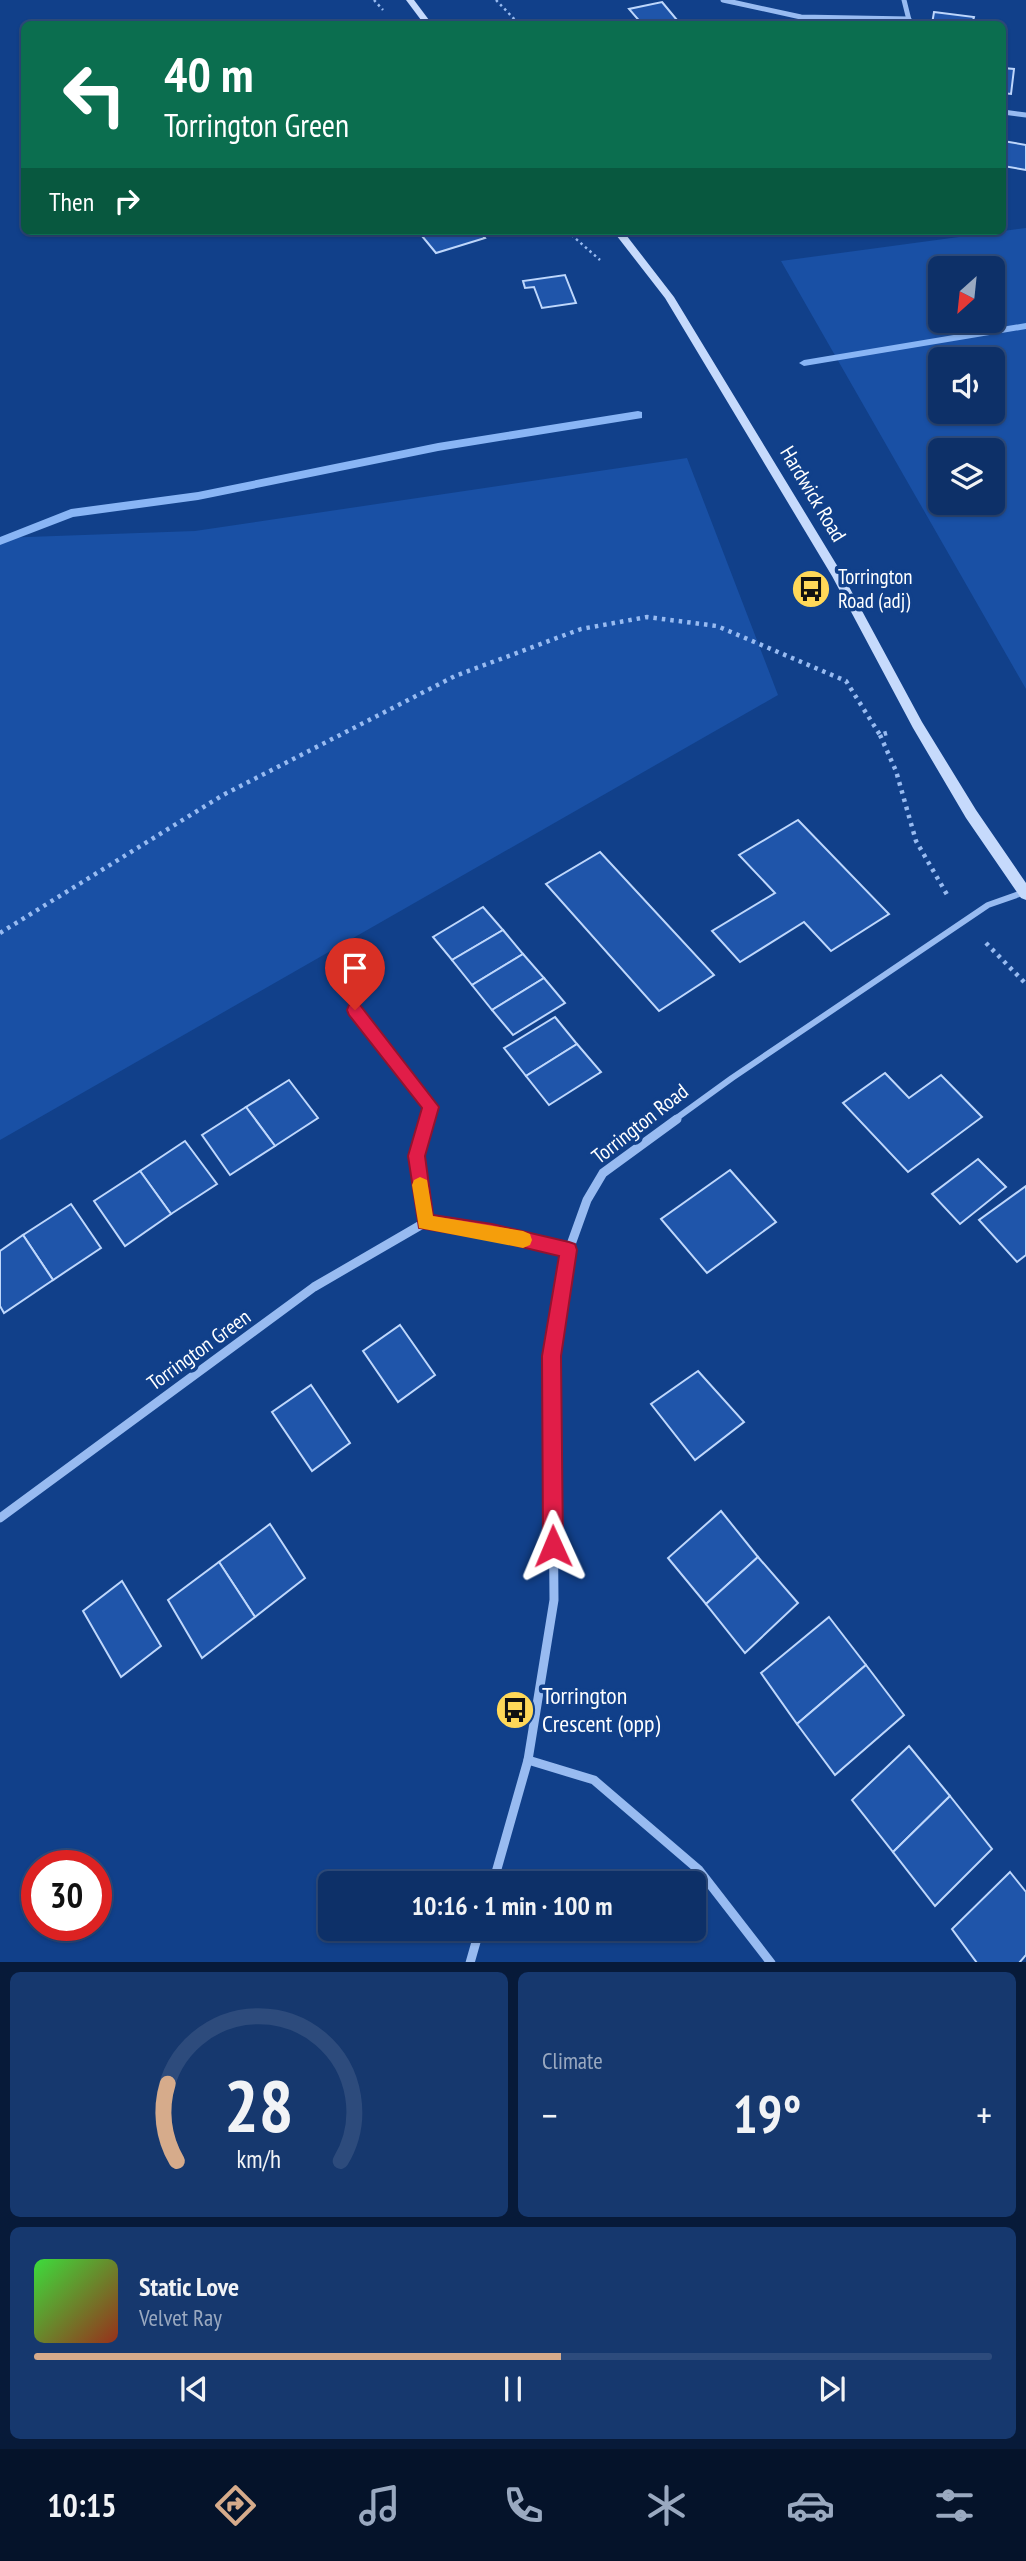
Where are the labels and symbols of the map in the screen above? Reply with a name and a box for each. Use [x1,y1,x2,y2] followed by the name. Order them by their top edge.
[928,256,1004,332] north arrow
[774,441,853,546] street label: Hardwick Road
[838,563,913,614] place label: Torrington Road (adj)
[790,568,832,610] bus stop icon: Torrington Road (adj)
[325,938,385,1010] pin
[586,1078,693,1170] street label: Torrington Road
[142,1303,256,1396] street label: Torrington Green
[516,1509,590,1583] position arrow
[542,1680,660,1739] place label: Torrington Crescent (opp)
[494,1689,536,1731] bus stop icon: Torrington Crescent (opp)
[21,1850,112,1941] speed limit sign: 30

